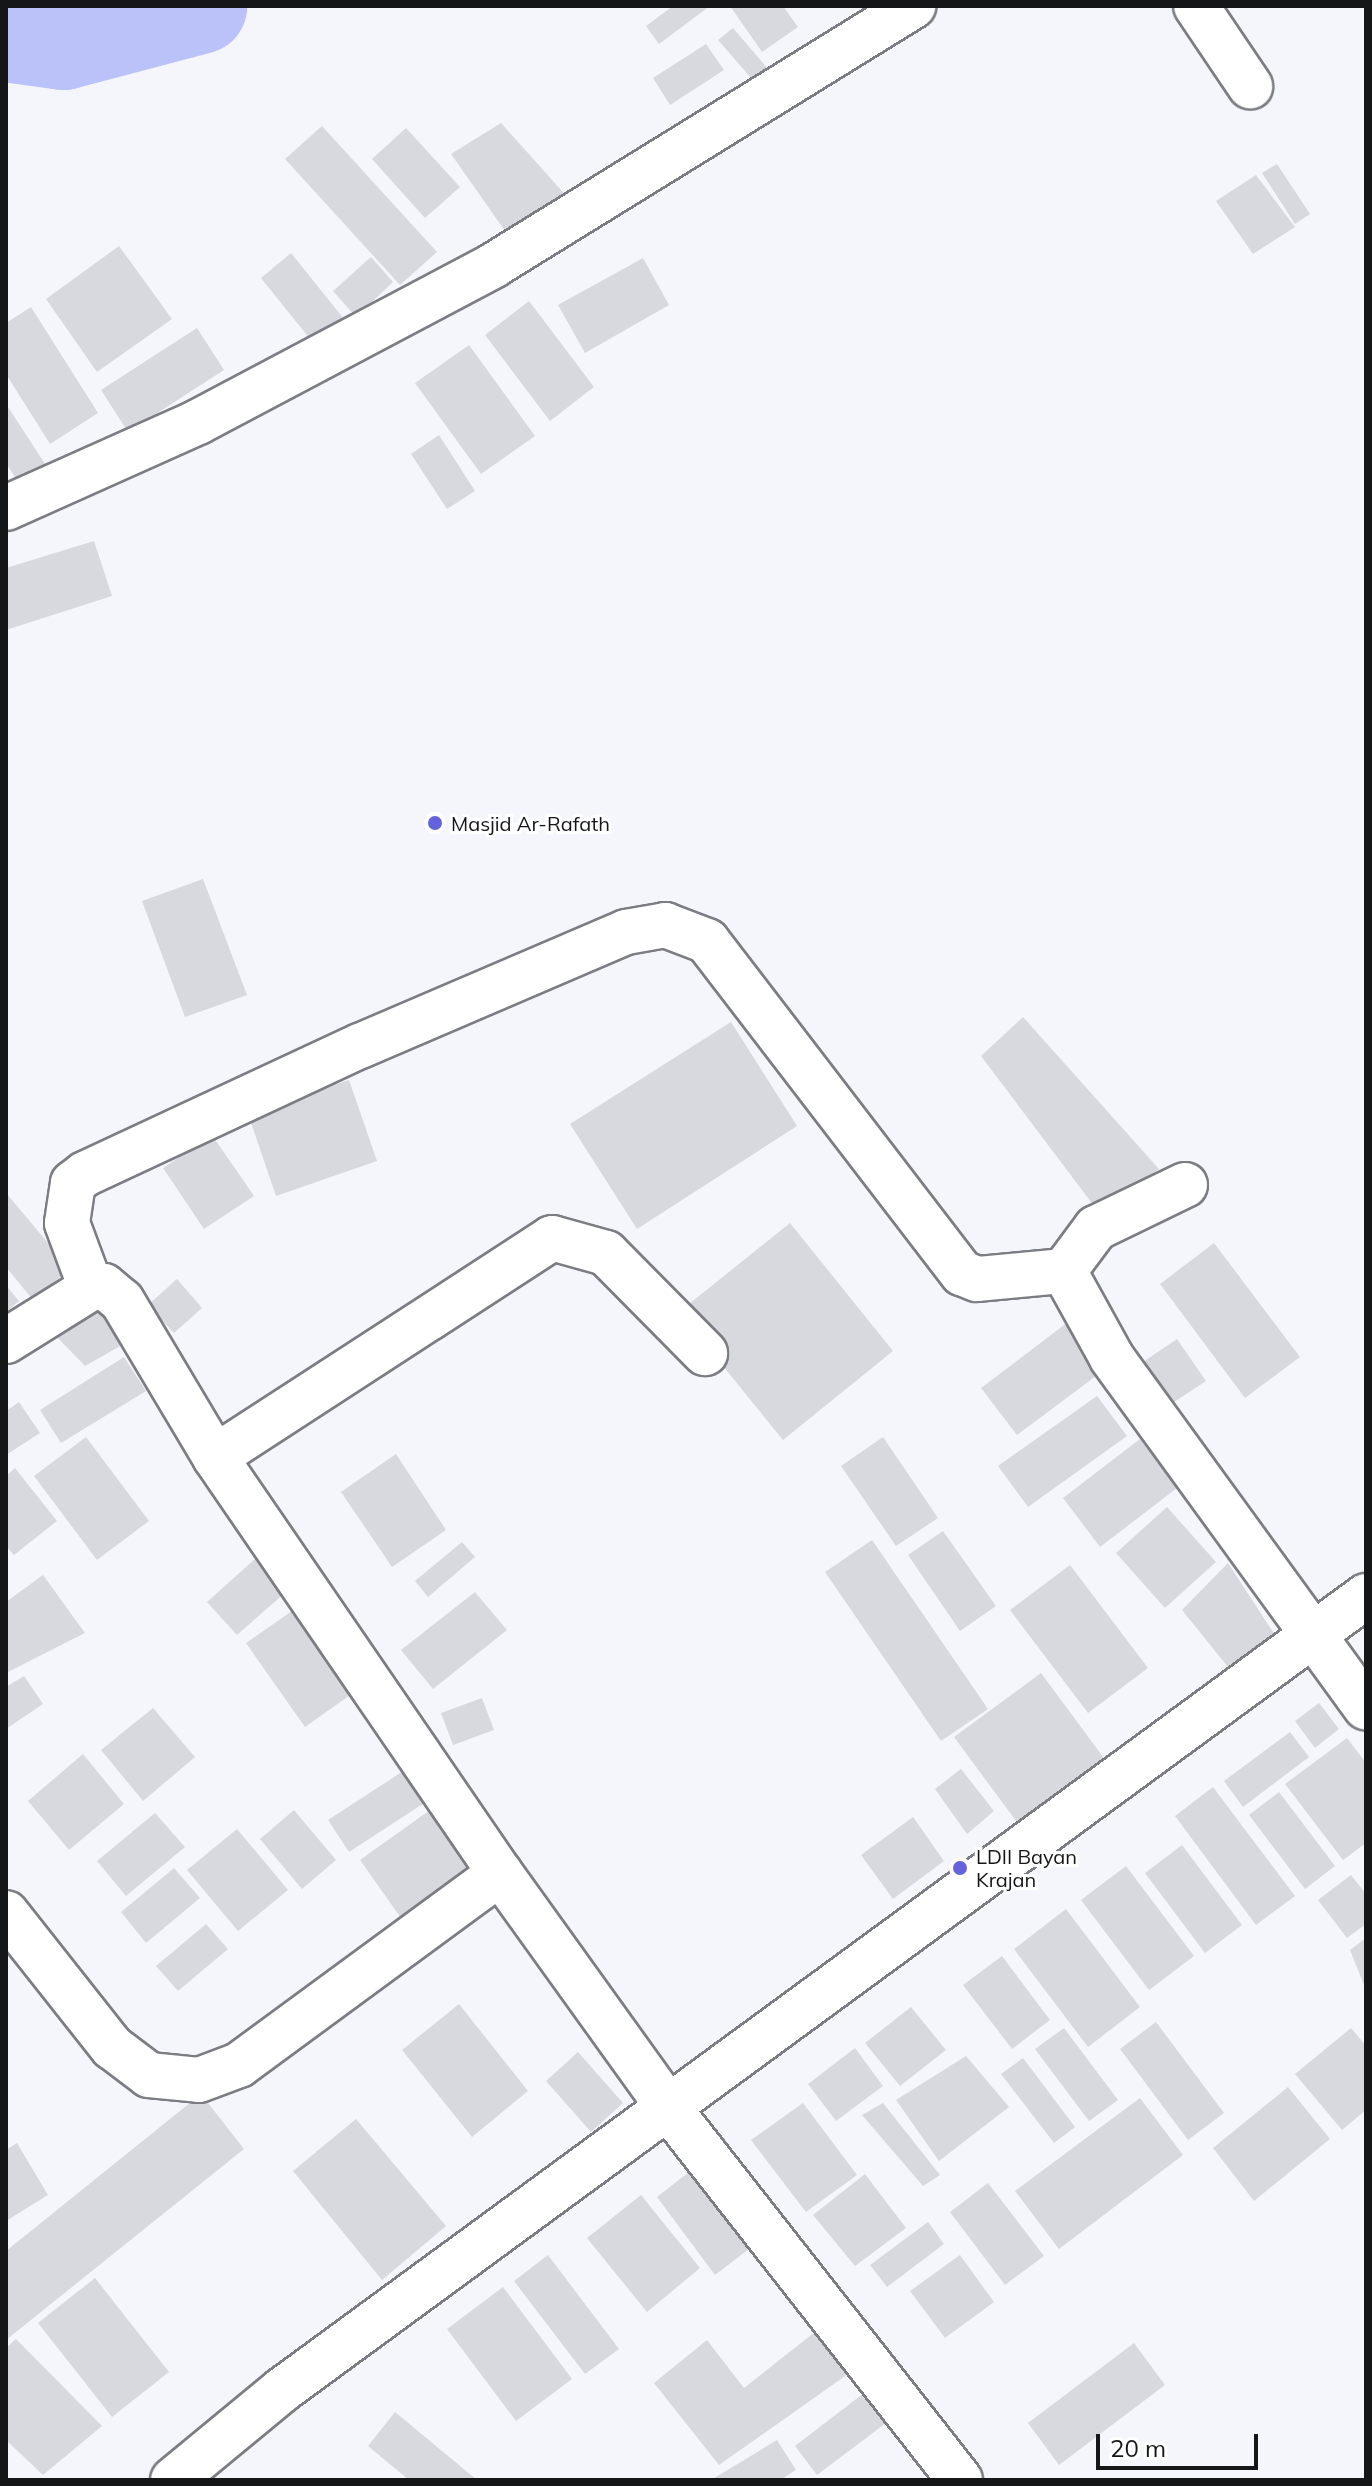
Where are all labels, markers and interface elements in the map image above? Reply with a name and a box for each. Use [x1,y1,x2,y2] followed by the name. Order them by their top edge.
[451,811,610,835] place label: Masjid Ar-Rafath
[426,814,444,832] marker: Masjid Ar-Rafath
[976,1844,1077,1891] place label: LDII Bayan Krajan
[951,1859,969,1877] marker: LDII Bayan Krajan
[1100,2418,1262,2468] scale bar
[1110,2433,1166,2463] text: 20 m

